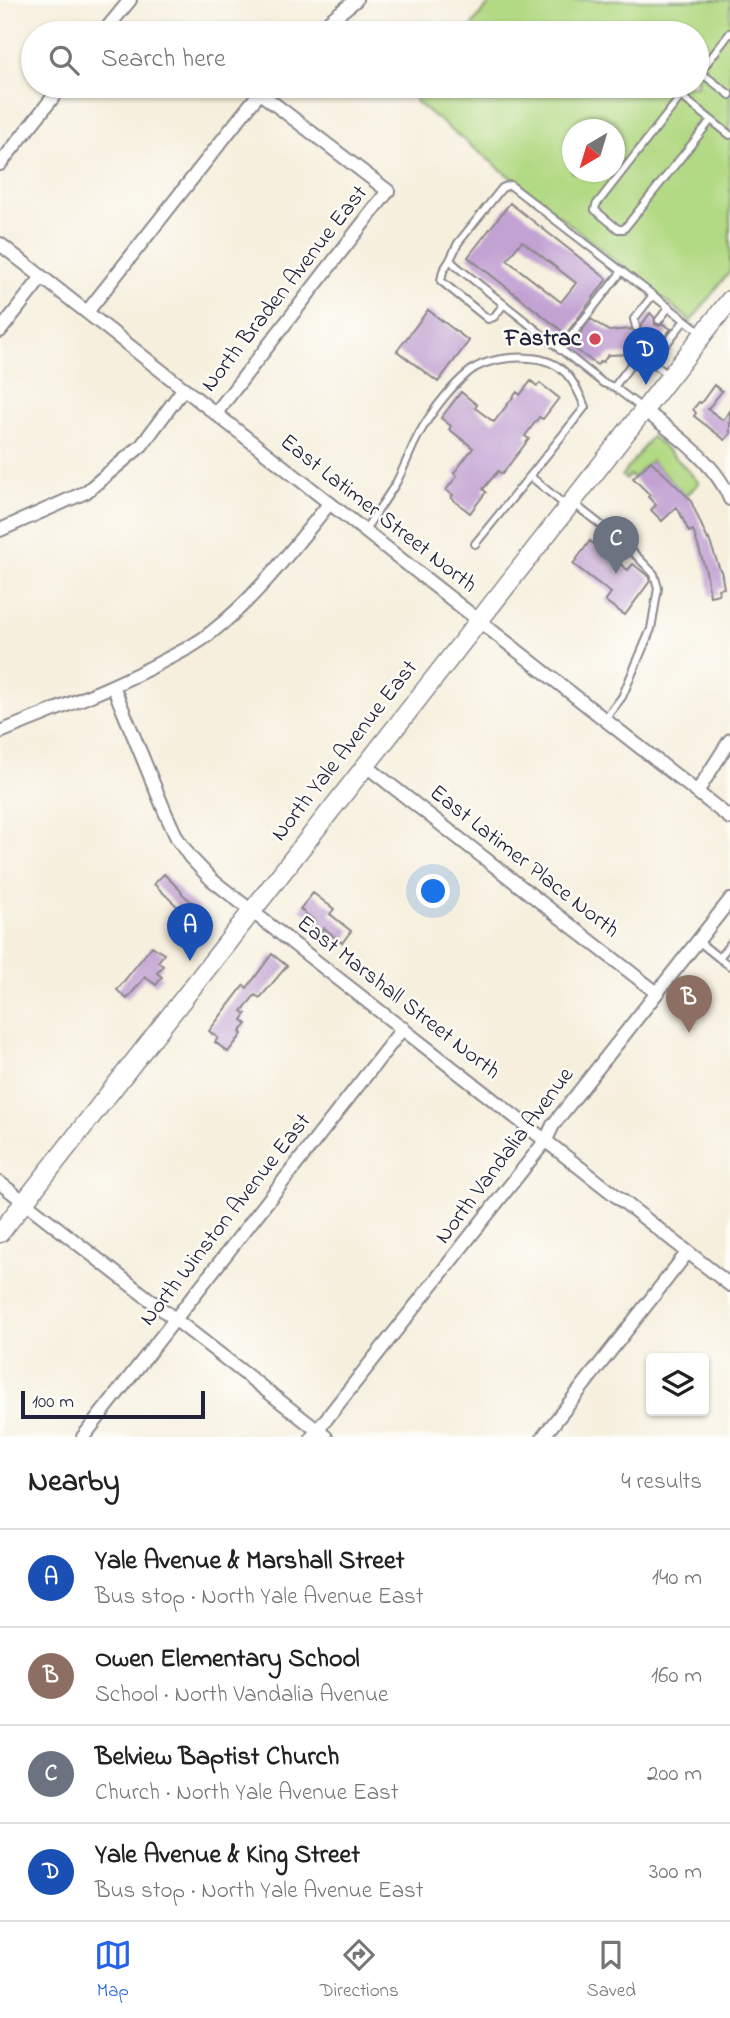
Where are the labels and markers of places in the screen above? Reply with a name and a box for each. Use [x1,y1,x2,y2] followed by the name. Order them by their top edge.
[503,323,582,356] place label: Fastrac
[623,327,669,385] pin: D
[587,331,603,347] marker: Fastrac
[593,516,639,574] pin: C
[167,903,213,961] pin: A
[666,975,712,1033] pin: B

